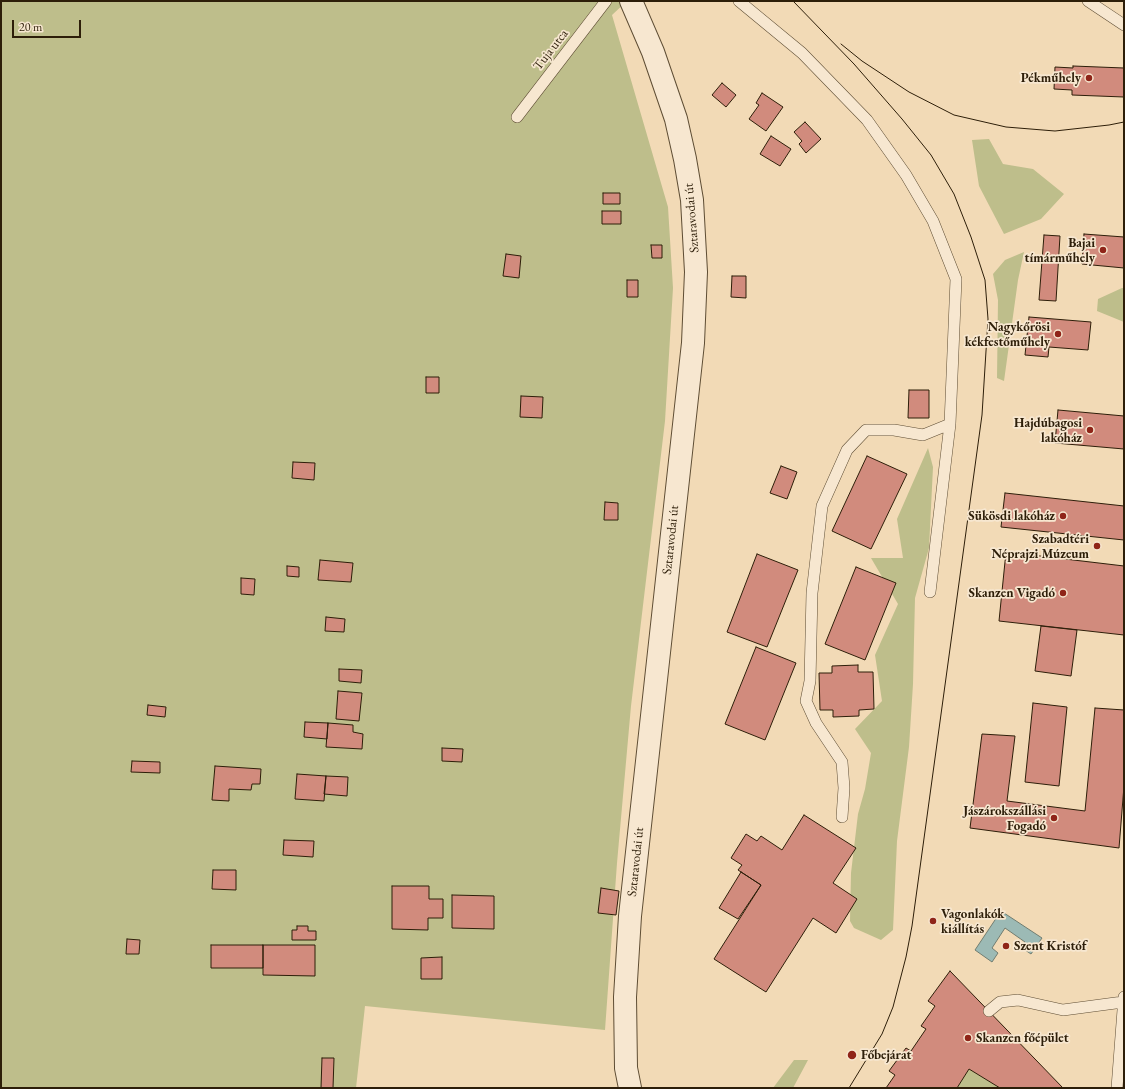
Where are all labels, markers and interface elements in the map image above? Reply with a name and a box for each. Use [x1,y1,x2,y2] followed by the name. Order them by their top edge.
[14,12,83,38] scale bar
[19,19,42,35] text: 20 m
[530,26,572,74] street label: Tuja utca
[1021,70,1081,86] place label: Pékműhely
[1084,73,1094,83] marker: Pékműhely
[681,183,703,253] street label: Sztaravodai út
[1025,235,1095,266] place label: Bajai tímárműhely
[1098,245,1108,255] marker: Bajai tímárműhely
[965,319,1050,350] place label: Nagykőrösi kékfestőműhely
[1053,329,1063,339] marker: Nagykőrösi kékfestőműhely
[1014,415,1082,446] place label: Hajdúbagosi lakóház
[1085,425,1095,435] marker: Hajdúbagosi lakóház
[660,504,682,576] street label: Sztaravodai út
[968,508,1055,524] place label: Sükösdi lakóház
[1058,511,1068,521] marker: Sükösdi lakóház
[992,531,1089,562] place label: Szabadtéri Néprajzi Múzeum
[1092,541,1102,551] marker: Szabadtéri Néprajzi Múzeum
[969,585,1055,601] place label: Skanzen Vigadó
[1058,588,1068,598] marker: Skanzen Vigadó
[963,803,1046,834] place label: Jászárokszállási Fogadó
[1049,813,1059,823] marker: Jászárokszállási Fogadó
[625,826,647,898] street label: Sztaravodai út
[941,906,1004,937] place label: Vagonlakók kiállítás
[928,916,938,926] marker: Vagonlakók kiállítás
[1014,938,1087,954] place label: Szent Kristóf
[1001,941,1011,951] marker: Szent Kristóf
[976,1030,1069,1046] place label: Skanzen főépület
[963,1033,973,1043] marker: Skanzen főépület
[861,1047,911,1063] place label: Főbejárat
[846,1049,858,1061] marker: Főbejárat

